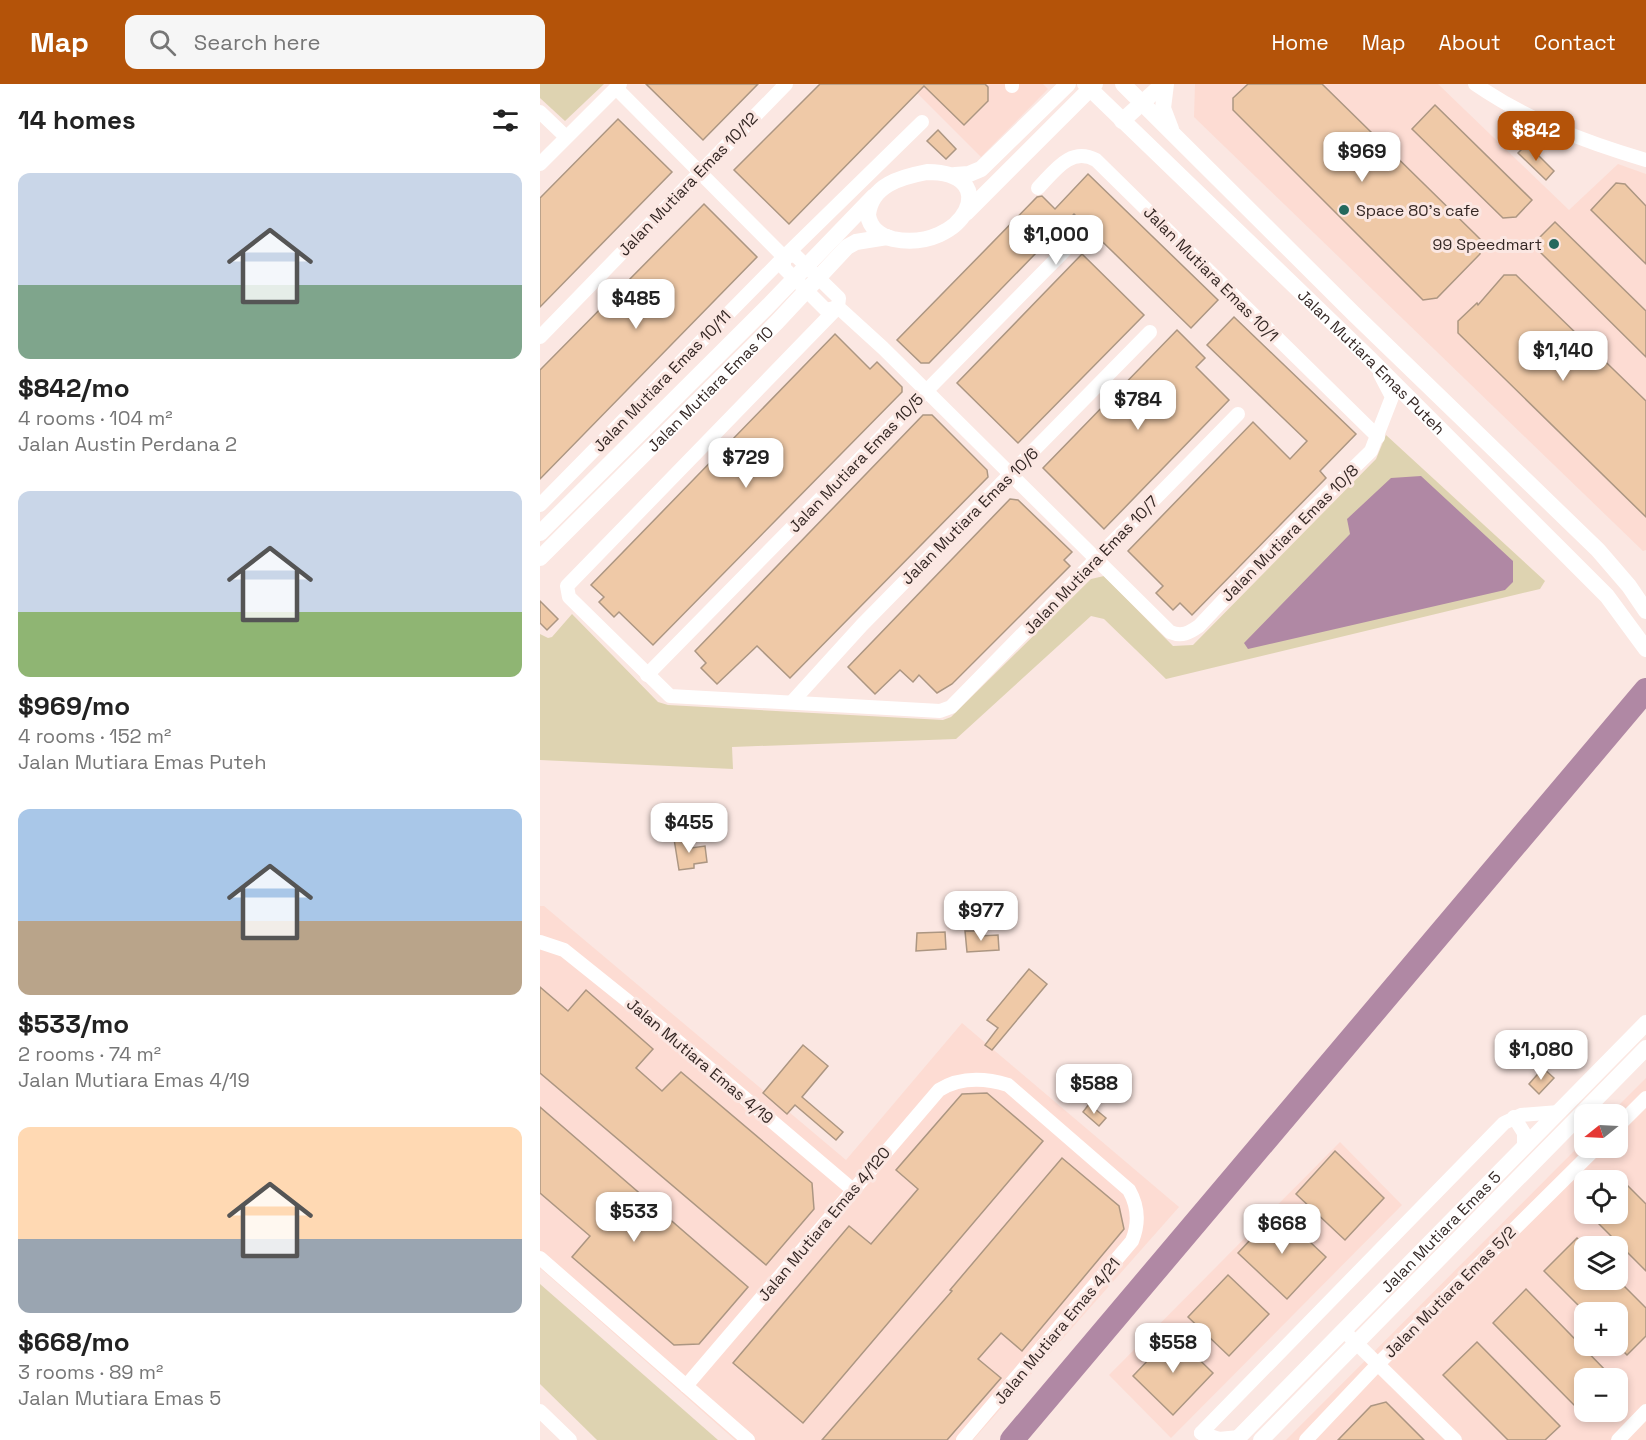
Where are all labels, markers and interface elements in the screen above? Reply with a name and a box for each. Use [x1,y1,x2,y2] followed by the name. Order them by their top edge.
[125,15,545,69] search box
[30,24,89,60] text: Map
[146,26,179,59] icon: search
[194,28,321,56] text: Search here
[1271,29,1329,56] text: Home
[1362,29,1406,56] text: Map
[1439,29,1501,56] text: About
[1534,29,1616,56] text: Contact
[18,103,136,137] text: 14 homes
[489,104,522,137] icon: filters
[614,108,762,260] street label: Jalan Mutiara Emas 10/12
[1500,111,1572,162] pin: $842
[1512,117,1560,143] text: $842
[1326,132,1398,183] pin: $969
[1337,138,1387,164] text: $969
[1356,200,1479,221] place label: Space 80's cafe
[1139,202,1283,346] street label: Jalan Mutiara Emas 10/1
[1337,203,1351,217] marker: Space 80's cafe
[216,212,324,320] icon: home
[1007,215,1105,266] pin: $1,000
[1023,221,1089,247] text: $1,000
[1433,234,1542,255] place label: 99 Speedmart
[1547,237,1561,251] marker: 99 Speedmart
[600,279,672,330] pin: $485
[1293,284,1450,439] street label: Jalan Mutiara Emas Puteh
[612,285,660,311] text: $485
[589,306,735,456] street label: Jalan Mutiara Emas 10/11
[643,322,777,456] street label: Jalan Mutiara Emas 10
[1514,331,1612,382] pin: $1,140
[1533,337,1593,363] text: $1,140
[18,371,130,405] text: $842/mo
[1102,380,1174,431] pin: $784
[1114,386,1162,412] text: $784
[784,389,928,537] street label: Jalan Mutiara Emas 10/5
[18,405,173,431] text: 4 rooms · 104 m²
[18,431,237,457] text: Jalan Austin Perdana 2
[710,438,782,489] pin: $729
[897,443,1043,589] street label: Jalan Mutiara Emas 10/6
[722,444,770,470] text: $729
[1217,460,1363,606] street label: Jalan Mutiara Emas 10/8
[1019,491,1163,639] street label: Jalan Mutiara Emas 10/7
[216,530,324,638] icon: home
[18,689,130,723] text: $969/mo
[18,723,171,749] text: 4 rooms · 152 m²
[18,749,266,775] text: Jalan Mutiara Emas Puteh
[653,803,725,854] pin: $455
[665,809,713,835] text: $455
[216,848,324,956] icon: home
[945,891,1017,942] pin: $977
[958,897,1004,923] text: $977
[622,993,778,1129] street label: Jalan Mutiara Emas 4/19
[18,1007,129,1041] text: $533/mo
[1492,1030,1590,1081] pin: $1,080
[1509,1036,1573,1062] text: $1,080
[18,1041,161,1067] text: 2 rooms · 74 m²
[1058,1064,1130,1115] pin: $588
[18,1067,250,1093] text: Jalan Mutiara Emas 4/19
[1070,1070,1118,1096] text: $588
[1574,1104,1628,1158] north arrow
[1574,1104,1628,1422] map controls
[753,1142,895,1306] street label: Jalan Mutiara Emas 4/120
[216,1166,324,1274] icon: home
[1376,1166,1505,1297] street label: Jalan Mutiara Emas 5
[1574,1170,1628,1224] button: locate
[598,1192,670,1243] pin: $533
[610,1198,658,1224] text: $533
[1246,1204,1318,1255] pin: $668
[1258,1210,1306,1236] text: $668
[1380,1222,1520,1362] street label: Jalan Mutiara Emas 5/2
[1574,1236,1628,1290] button: layers
[989,1253,1125,1409] street label: Jalan Mutiara Emas 4/21
[1574,1302,1628,1356] button: +
[1137,1323,1209,1374] pin: $558
[18,1325,130,1359] text: $668/mo
[1149,1329,1197,1355] text: $558
[18,1359,163,1385] text: 3 rooms · 89 m²
[1574,1368,1628,1422] button: −
[18,1385,221,1411] text: Jalan Mutiara Emas 5

